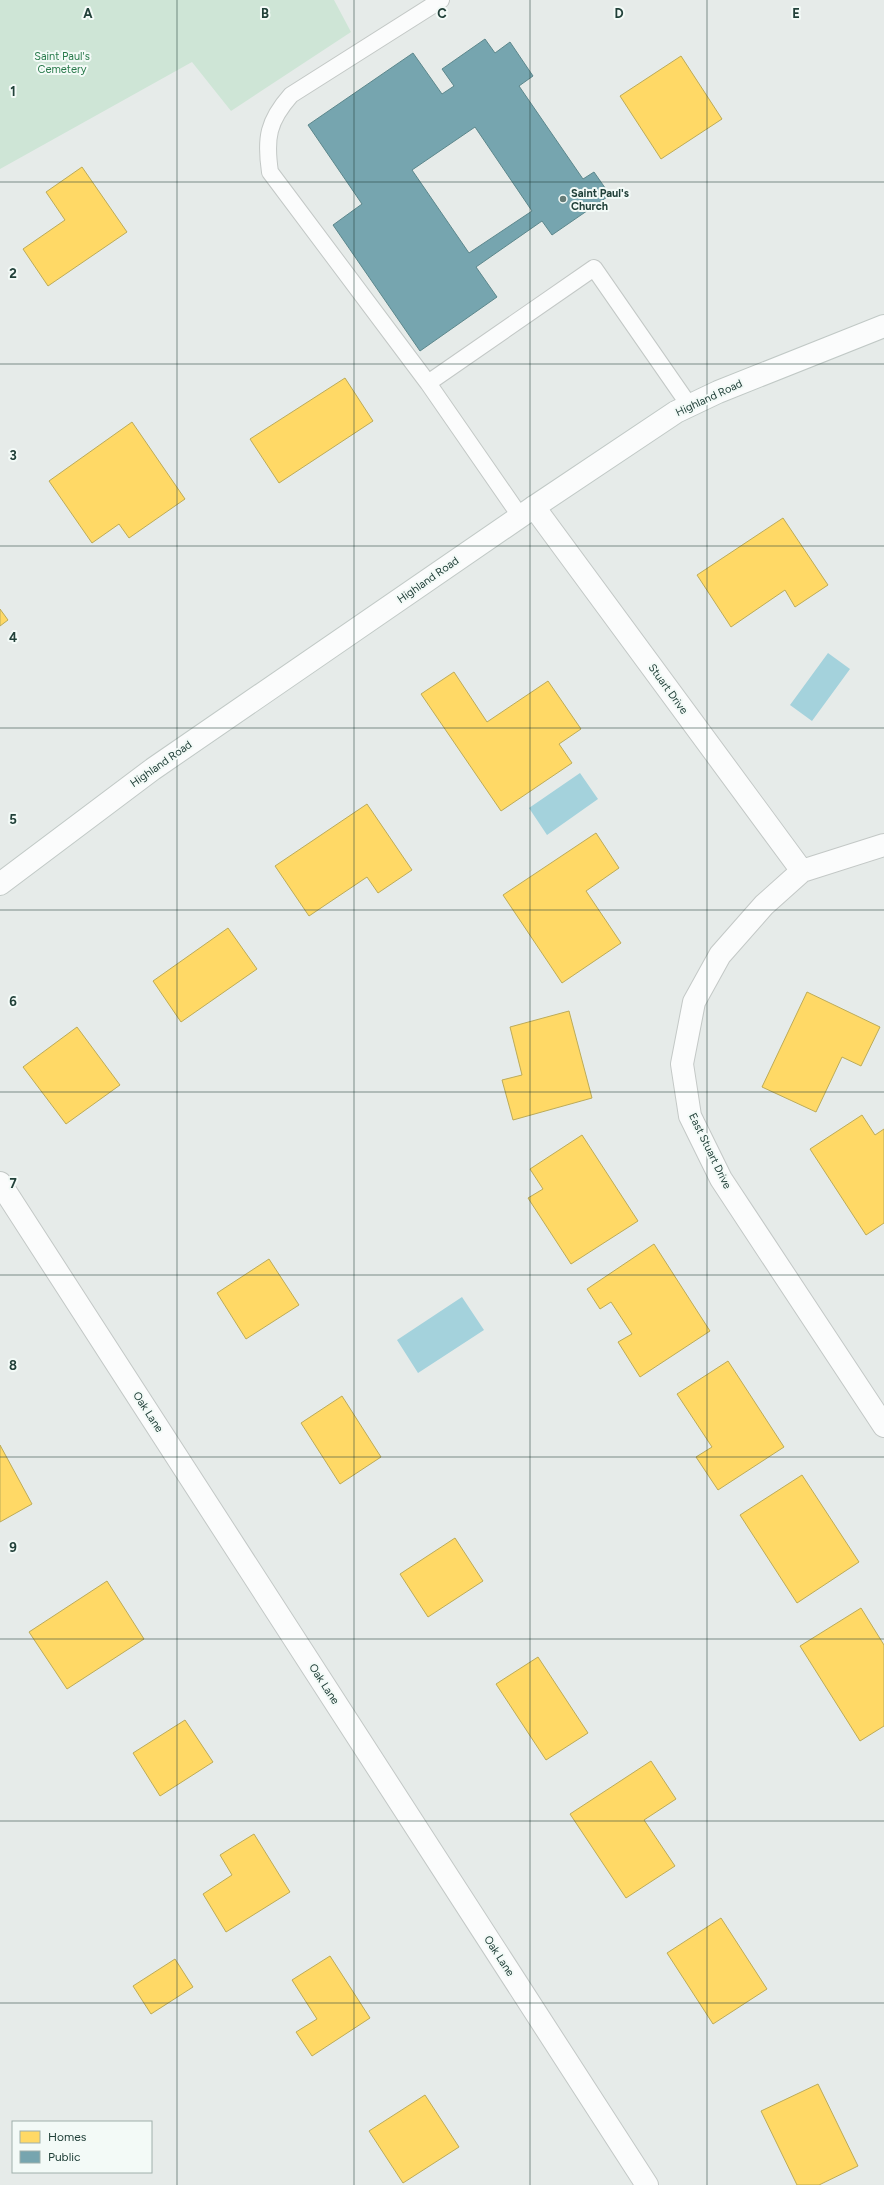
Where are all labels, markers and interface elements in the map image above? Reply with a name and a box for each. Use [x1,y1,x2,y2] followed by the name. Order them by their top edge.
[83,6,93,21] text: A
[261,6,269,21] text: B
[437,6,447,21] text: C
[614,6,624,21] text: D
[792,6,800,21] text: E
[34,50,90,76] park label: Saint Paul's Cemetery
[10,84,16,99] text: 1
[571,187,629,213] place label: Saint Paul's Church
[558,194,568,204] marker: Saint Paul's Church
[9,266,17,281] text: 2
[674,377,744,419] street label: Highland Road
[9,448,17,463] text: 3
[395,554,461,606] street label: Highland Road
[9,630,17,645] text: 4
[645,661,691,717] street label: Stuart Drive
[128,738,194,790] street label: Highland Road
[9,812,17,827] text: 5
[9,994,17,1009] text: 6
[686,1111,734,1191] street label: East Stuart Drive
[9,1176,17,1191] text: 7
[9,1358,17,1373] text: 8
[130,1389,166,1435] street label: Oak Lane
[9,1540,17,1555] text: 9
[306,1661,342,1707] street label: Oak Lane
[481,1933,517,1979] street label: Oak Lane
[12,2121,152,2173] legend
[48,2130,87,2144] text: Homes
[48,2150,81,2164] text: Public

